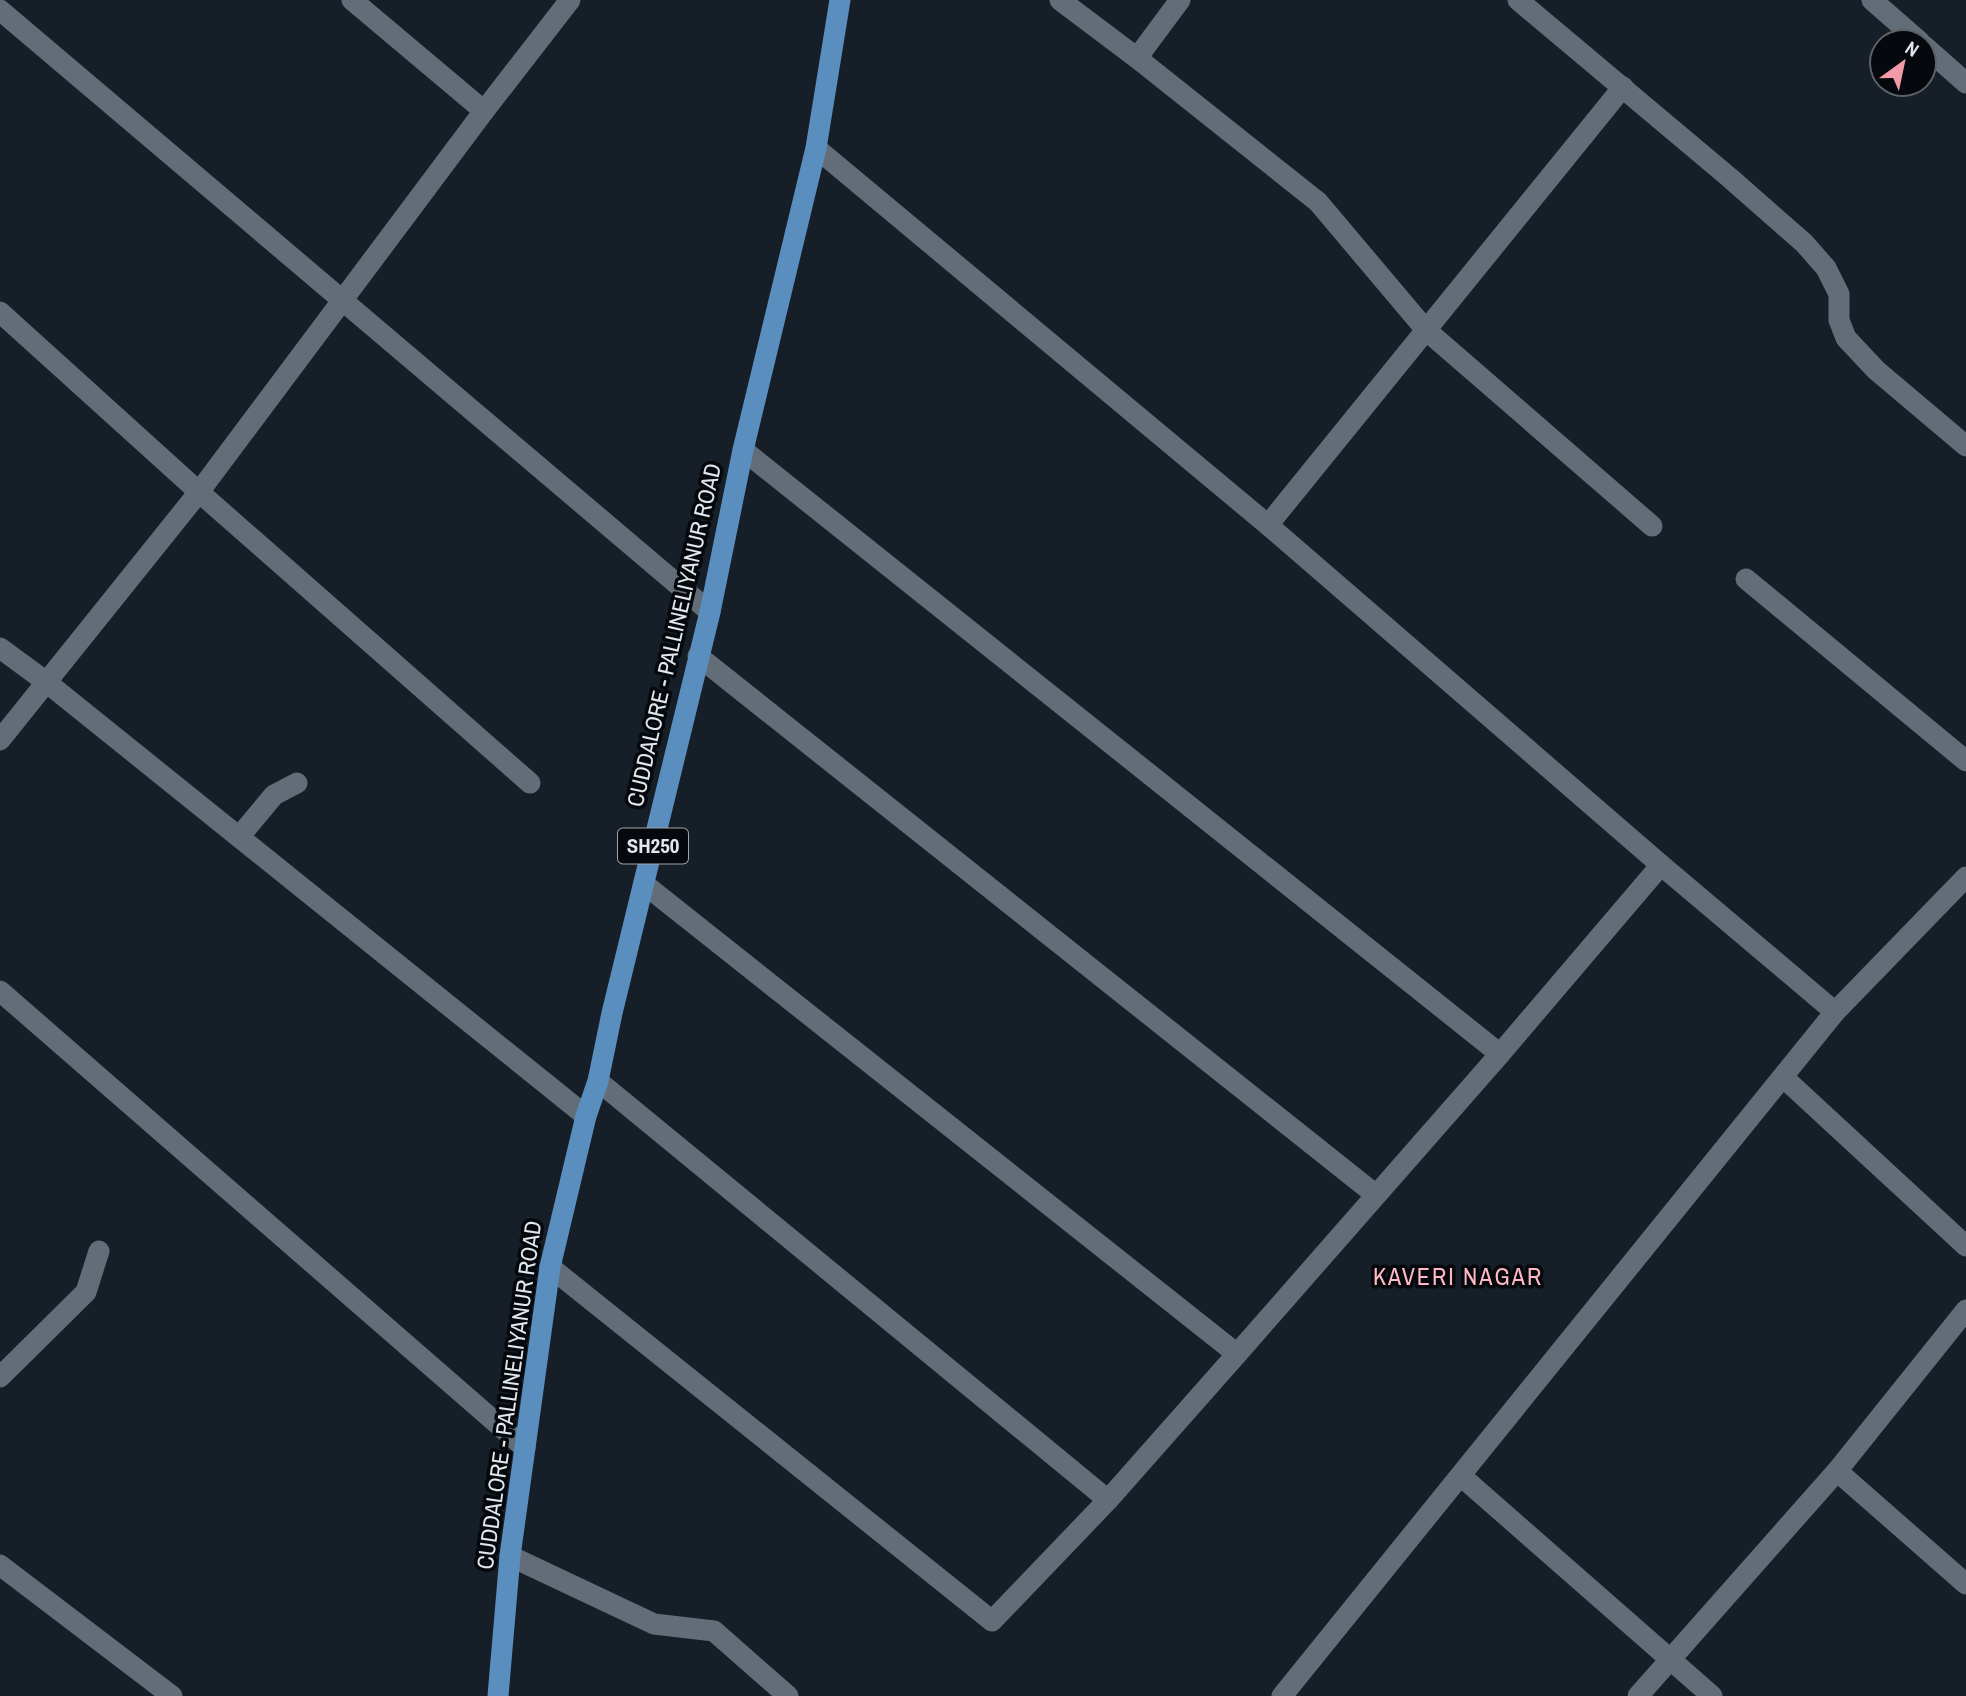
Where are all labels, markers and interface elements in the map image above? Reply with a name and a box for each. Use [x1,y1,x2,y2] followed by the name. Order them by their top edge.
[1868,28,1938,98] north arrow
[1900,35,1924,63] text: N
[619,460,728,810] street label: CUDDALORE - PALLINELIYANUR ROAD
[618,828,688,864] road number: SH250
[469,1219,548,1571] street label: CUDDALORE - PALLINELIYANUR ROAD
[1373,1260,1543,1292] district label: KAVERI NAGAR

